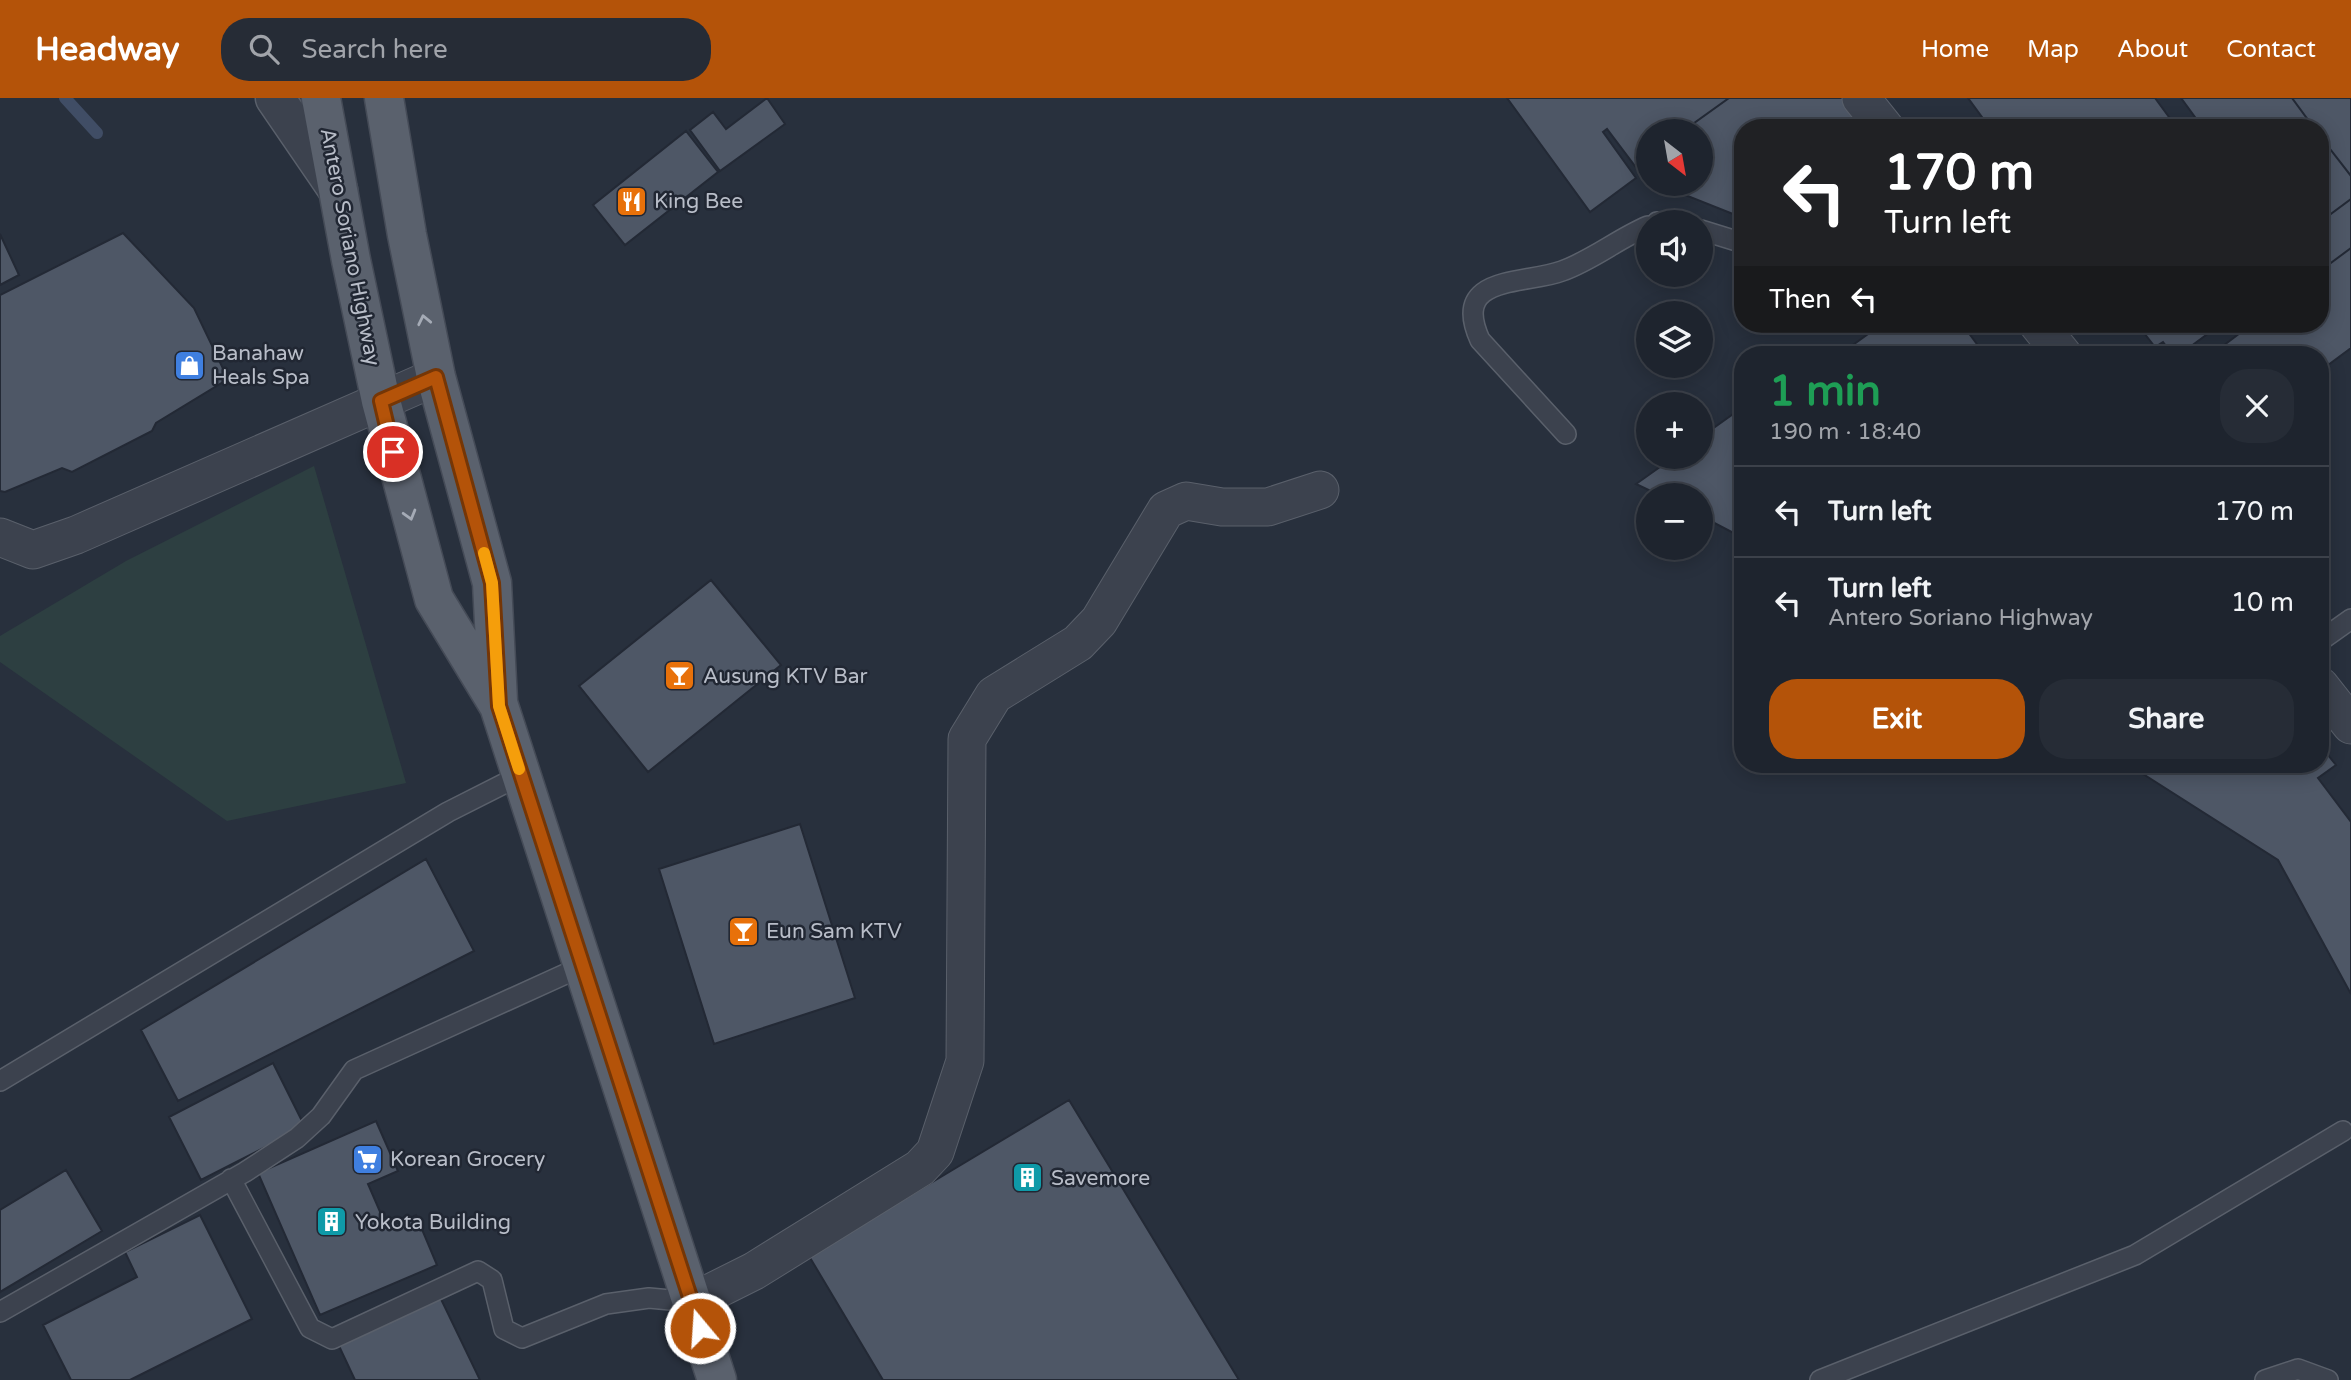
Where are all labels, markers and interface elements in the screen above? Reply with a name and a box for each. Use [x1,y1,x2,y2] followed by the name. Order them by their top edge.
[221,18,711,81] search box
[35,30,179,69] text: Headway
[245,30,283,68] icon: search
[301,34,448,65] text: Search here
[1921,35,1989,64] text: Home
[2027,35,2079,64] text: Map
[2117,35,2188,64] text: About
[2226,35,2316,64] text: Contact
[1636,119,1713,196] north arrow
[1636,119,1713,560] map controls
[315,126,385,368] street label: Antero Soriano Highway
[1884,144,2034,203] text: 170 m
[1769,147,1860,238] icon: left
[614,184,648,218] restaurant icon: King Bee
[654,189,743,214] place label: King Bee
[1884,204,2011,242] text: Turn left
[1636,210,1713,287] button: sound
[1845,280,1883,318] icon: left
[1769,284,1831,315] text: Then
[1636,301,1713,378] button: layers
[418,314,433,326] one-way arrow
[212,341,310,390] place label: Banahaw Heals Spa
[172,348,206,382] shop icon: Banahaw Heals Spa
[1769,366,1881,417] text: 1 min
[2220,369,2294,443] button: close
[1636,392,1713,469] button: +
[1769,418,1921,446] text: 190 m · 18:40
[363,422,423,482] pin
[374,433,412,471] icon: arrive
[1636,483,1713,560] button: −
[1769,493,1807,531] icon: left
[1828,496,1931,527] text: Turn left
[2214,496,2294,527] text: 170 m
[402,509,417,521] one-way arrow
[1828,573,1931,604] text: Turn left
[1769,584,1807,622] icon: left
[2231,587,2294,618] text: 10 m
[1828,604,2093,632] text: Antero Soriano Highway
[663,659,697,693] bar icon: Ausung KTV Bar
[703,664,868,689] place label: Ausung KTV Bar
[1769,679,2025,759] button: Exit
[2039,679,2294,759] button: Share
[726,914,760,948] bar icon: Eun Sam KTV
[766,919,902,944] place label: Eun Sam KTV
[350,1142,384,1176] supermarket icon: Korean Grocery
[390,1147,545,1172] place label: Korean Grocery
[1011,1161,1045,1195] building icon: Savemore
[1051,1166,1150,1191] place label: Savemore
[315,1205,349,1239] building icon: Yokota Building
[355,1210,511,1235] place label: Yokota Building
[663,1291,737,1365] position arrow

